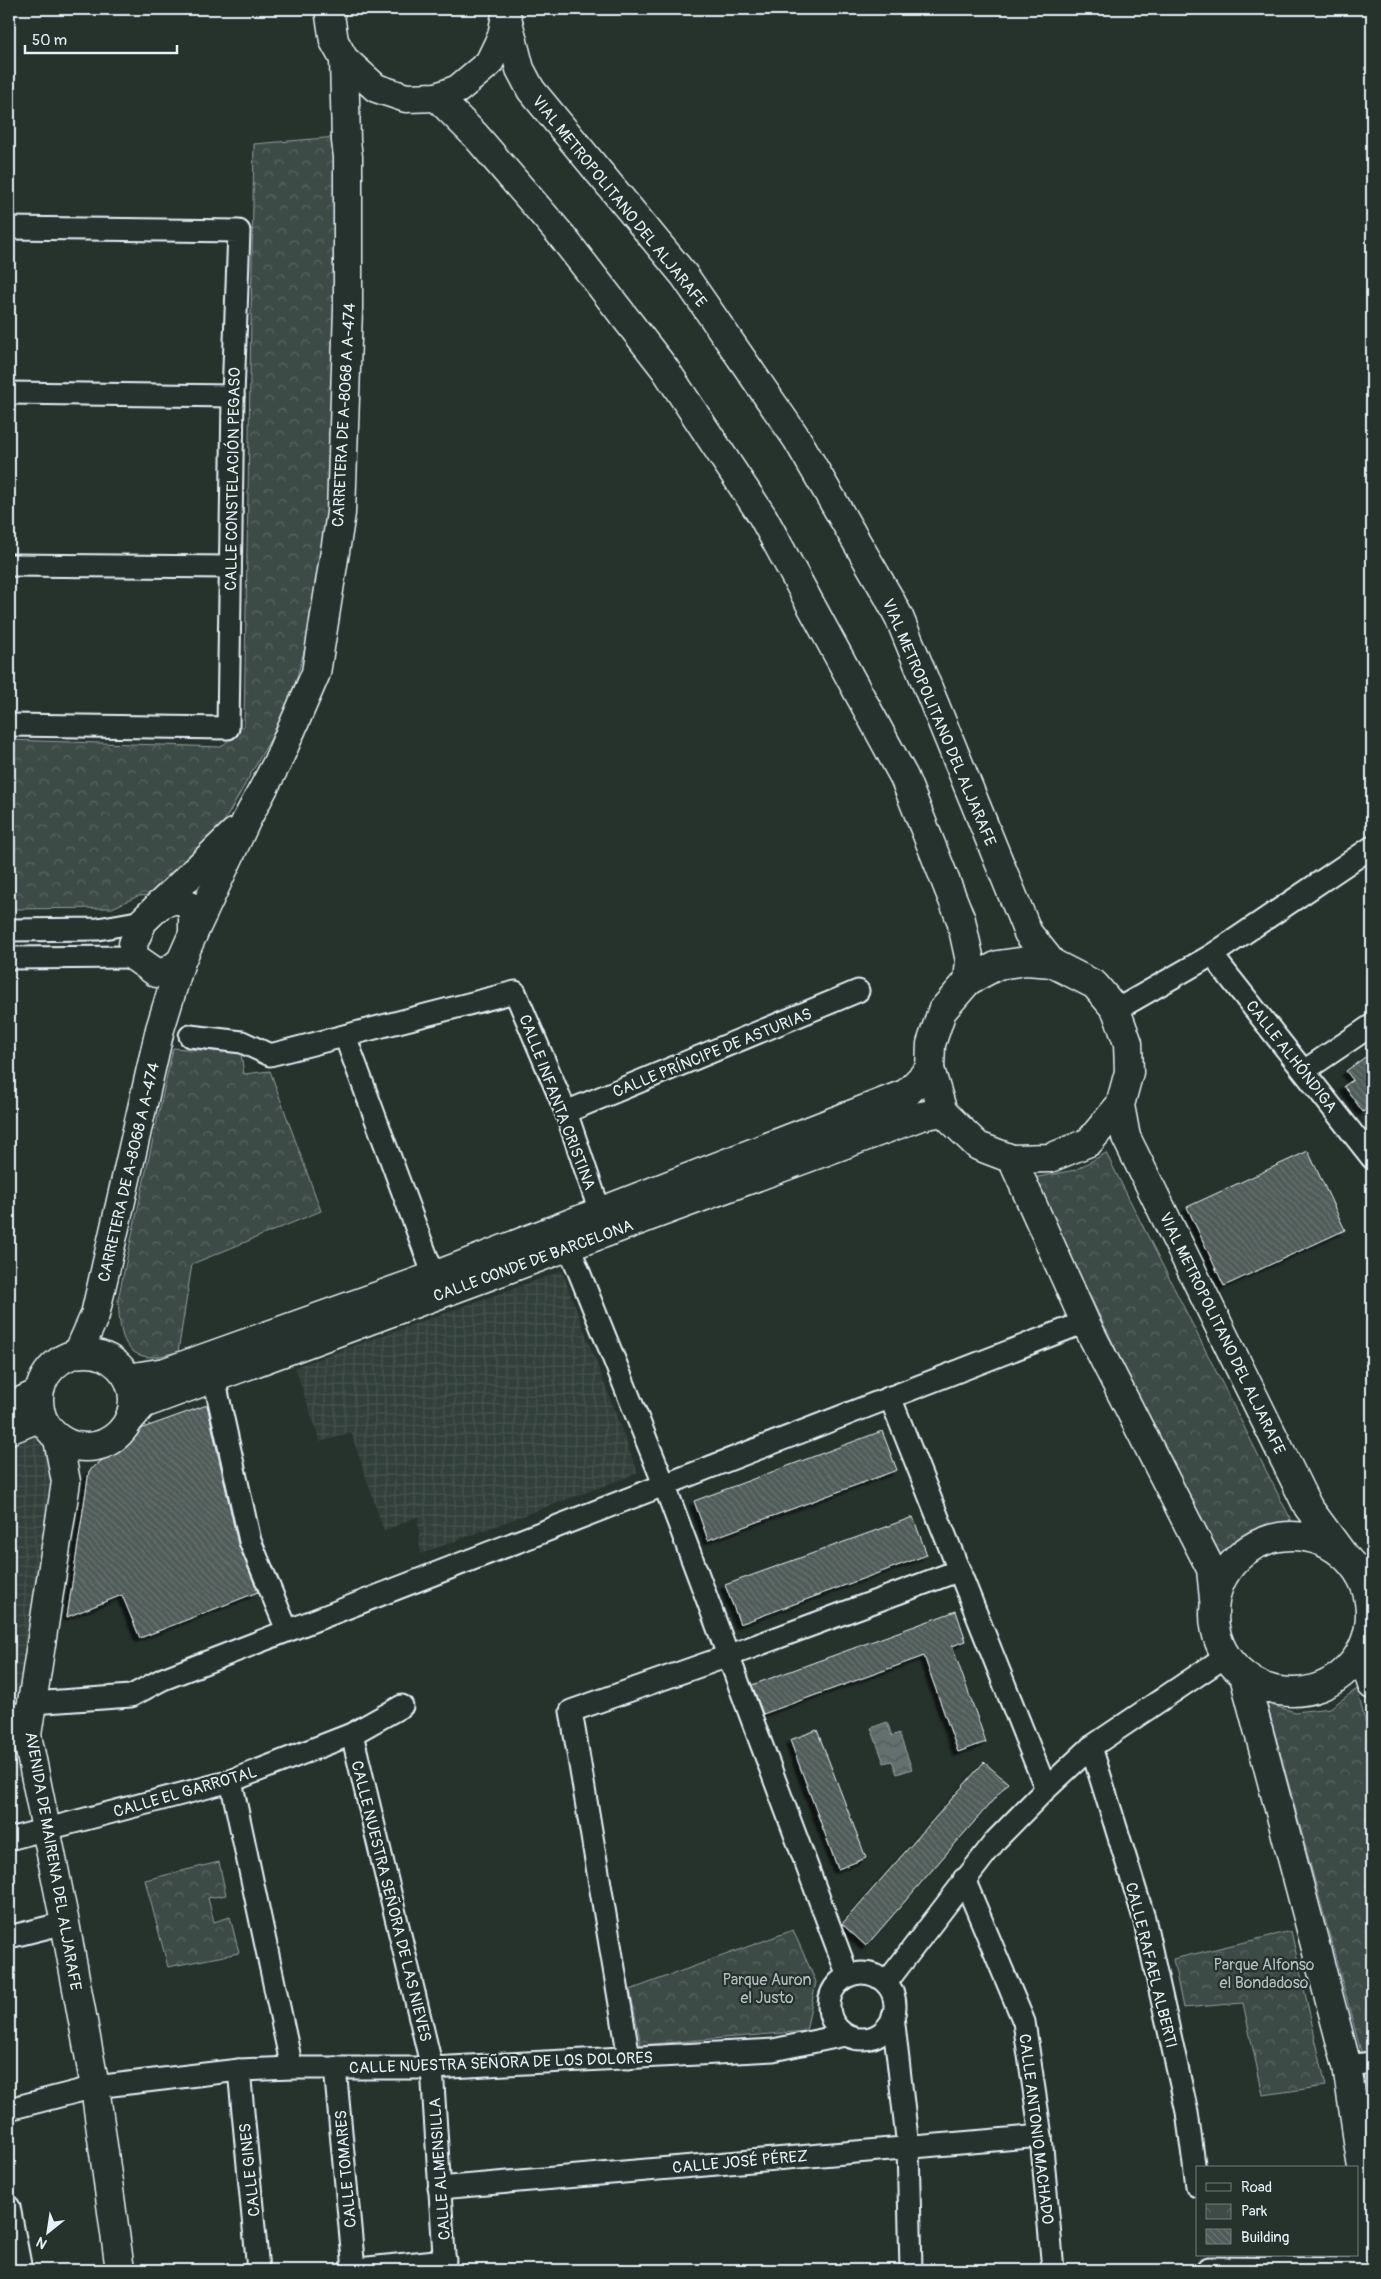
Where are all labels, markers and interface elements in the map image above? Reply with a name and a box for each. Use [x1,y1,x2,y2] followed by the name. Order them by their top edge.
[25,22,178,54] scale bar
[32,31,67,50] text: 50 m
[528,92,711,312] street label: VIAL METROPOLITANO DEL ALJARAFE
[328,302,360,528] street label: CARRETERA DE A-8068 A A-474
[220,367,245,591] street label: CALLE CONSTELACIÓN PEGASO
[878,596,1000,849] street label: VIAL METROPOLITANO DEL ALJARAFE
[1241,996,1342,1117] street label: CALLE ALHÓNDIGA
[610,1004,815,1102] street label: CALLE PRÍNCIPE DE ASTURIAS
[514,1012,600,1193] street label: CALLE INFANTA CRISTINA
[94,1061,164,1284] street label: CARRETERA DE A-8068 A A-474
[1155,1209,1290,1458] street label: VIAL METROPOLITANO DEL ALJARAFE
[431,1215,636,1306] street label: CALLE CONDE DE BARCELONA
[20,1730,86,1992] street label: AVENIDA DE MAIRENA DEL ALJARAFE
[346,1759,436,2044] street label: CALLE NUESTRA SEÑORA DE LAS NIEVES
[111,1762,259,1822] street label: CALLE EL GARROTAL
[1121,1880,1181,2050] street label: CALLE RAFAEL ALBERTI
[1214,1955,1315,1993] park label: Parque Alfonso el Bondadoso
[723,1970,811,2008] park label: Parque Auron el Justo
[1014,2033,1058,2226] street label: CALLE ANTONIO MACHADO
[349,2048,653,2078] street label: CALLE NUESTRA SEÑORA DE LOS DOLORES
[425,2097,455,2241] street label: CALLE ALMENSILLA
[331,2109,361,2229] street label: CALLE TOMARES
[235,2122,265,2218] street label: CALLE GINES
[671,2146,809,2178] street label: CALLE JOSÉ PÉREZ
[1196,2166,1358,2256] legend
[1241,2178,1272,2197] text: Road
[1241,2202,1268,2221] text: Park
[22,2206,72,2256] north arrow
[1241,2228,1289,2247] text: Building
[33,2233,50,2253] text: N

